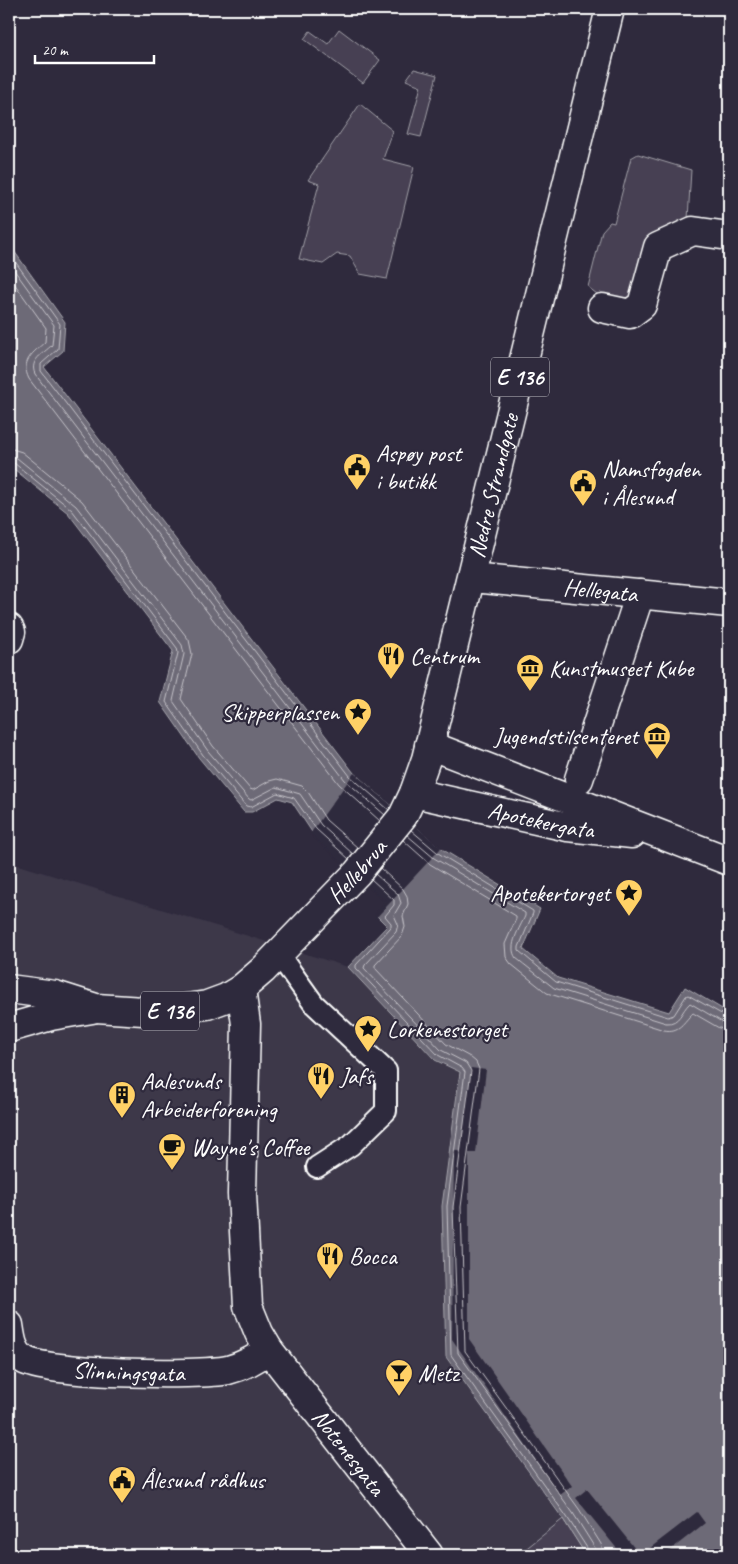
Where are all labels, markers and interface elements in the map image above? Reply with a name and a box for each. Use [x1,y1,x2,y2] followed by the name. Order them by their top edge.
[35,32,154,64] scale bar
[42,41,69,60] text: 20 m
[491,358,549,397] road number: E 136
[461,409,526,561] street label: Nedre Strandgate
[376,438,463,496] place label: Aspøy post i butikk
[342,452,372,491] public building icon: Aspøy post i butikk
[602,454,702,512] place label: Namsfogden i Ålesund
[568,468,598,507] public building icon: Namsfogden i Ålesund
[562,572,640,609] street label: Hellegata
[376,641,406,680] restaurant icon: Centrum
[410,641,481,671] place label: Centrum
[515,653,545,692] museum icon: Kunstmuseet Kube
[549,653,695,683] place label: Kunstmuseet Kube
[221,697,340,727] place label: Skipperplassen
[343,697,373,736] place icon: Skipperplassen
[493,721,640,751] place label: Jugendstilsenteret
[642,721,672,760] museum icon: Jugendstilsenteret
[485,795,597,845] street label: Apotekergata
[321,832,394,910] street label: Hellebrua
[490,878,612,908] place label: Apotekertorget
[614,878,644,917] place icon: Apotekertorget
[141,991,199,1030] road number: E 136
[353,1014,383,1053] place icon: Lorkenestorget
[387,1014,509,1044] place label: Lorkenestorget
[306,1061,336,1100] restaurant icon: Jafs
[339,1061,375,1091] place label: Jafs
[141,1066,278,1124] place label: Aalesunds Arbeiderforening
[107,1080,137,1119] building icon: Aalesunds Arbeiderforening
[157,1132,187,1171] cafe icon: Wayne's Coffee
[191,1132,311,1162] place label: Wayne's Coffee
[315,1241,345,1280] restaurant icon: Bocca
[349,1241,398,1271] place label: Bocca
[72,1354,186,1388] street label: Slinningsgata
[384,1358,414,1397] bar icon: Metz
[418,1358,461,1388] place label: Metz
[305,1403,393,1503] street label: Notenesgata
[107,1465,137,1504] public building icon: Ålesund rådhus
[141,1465,266,1495] place label: Ålesund rådhus

